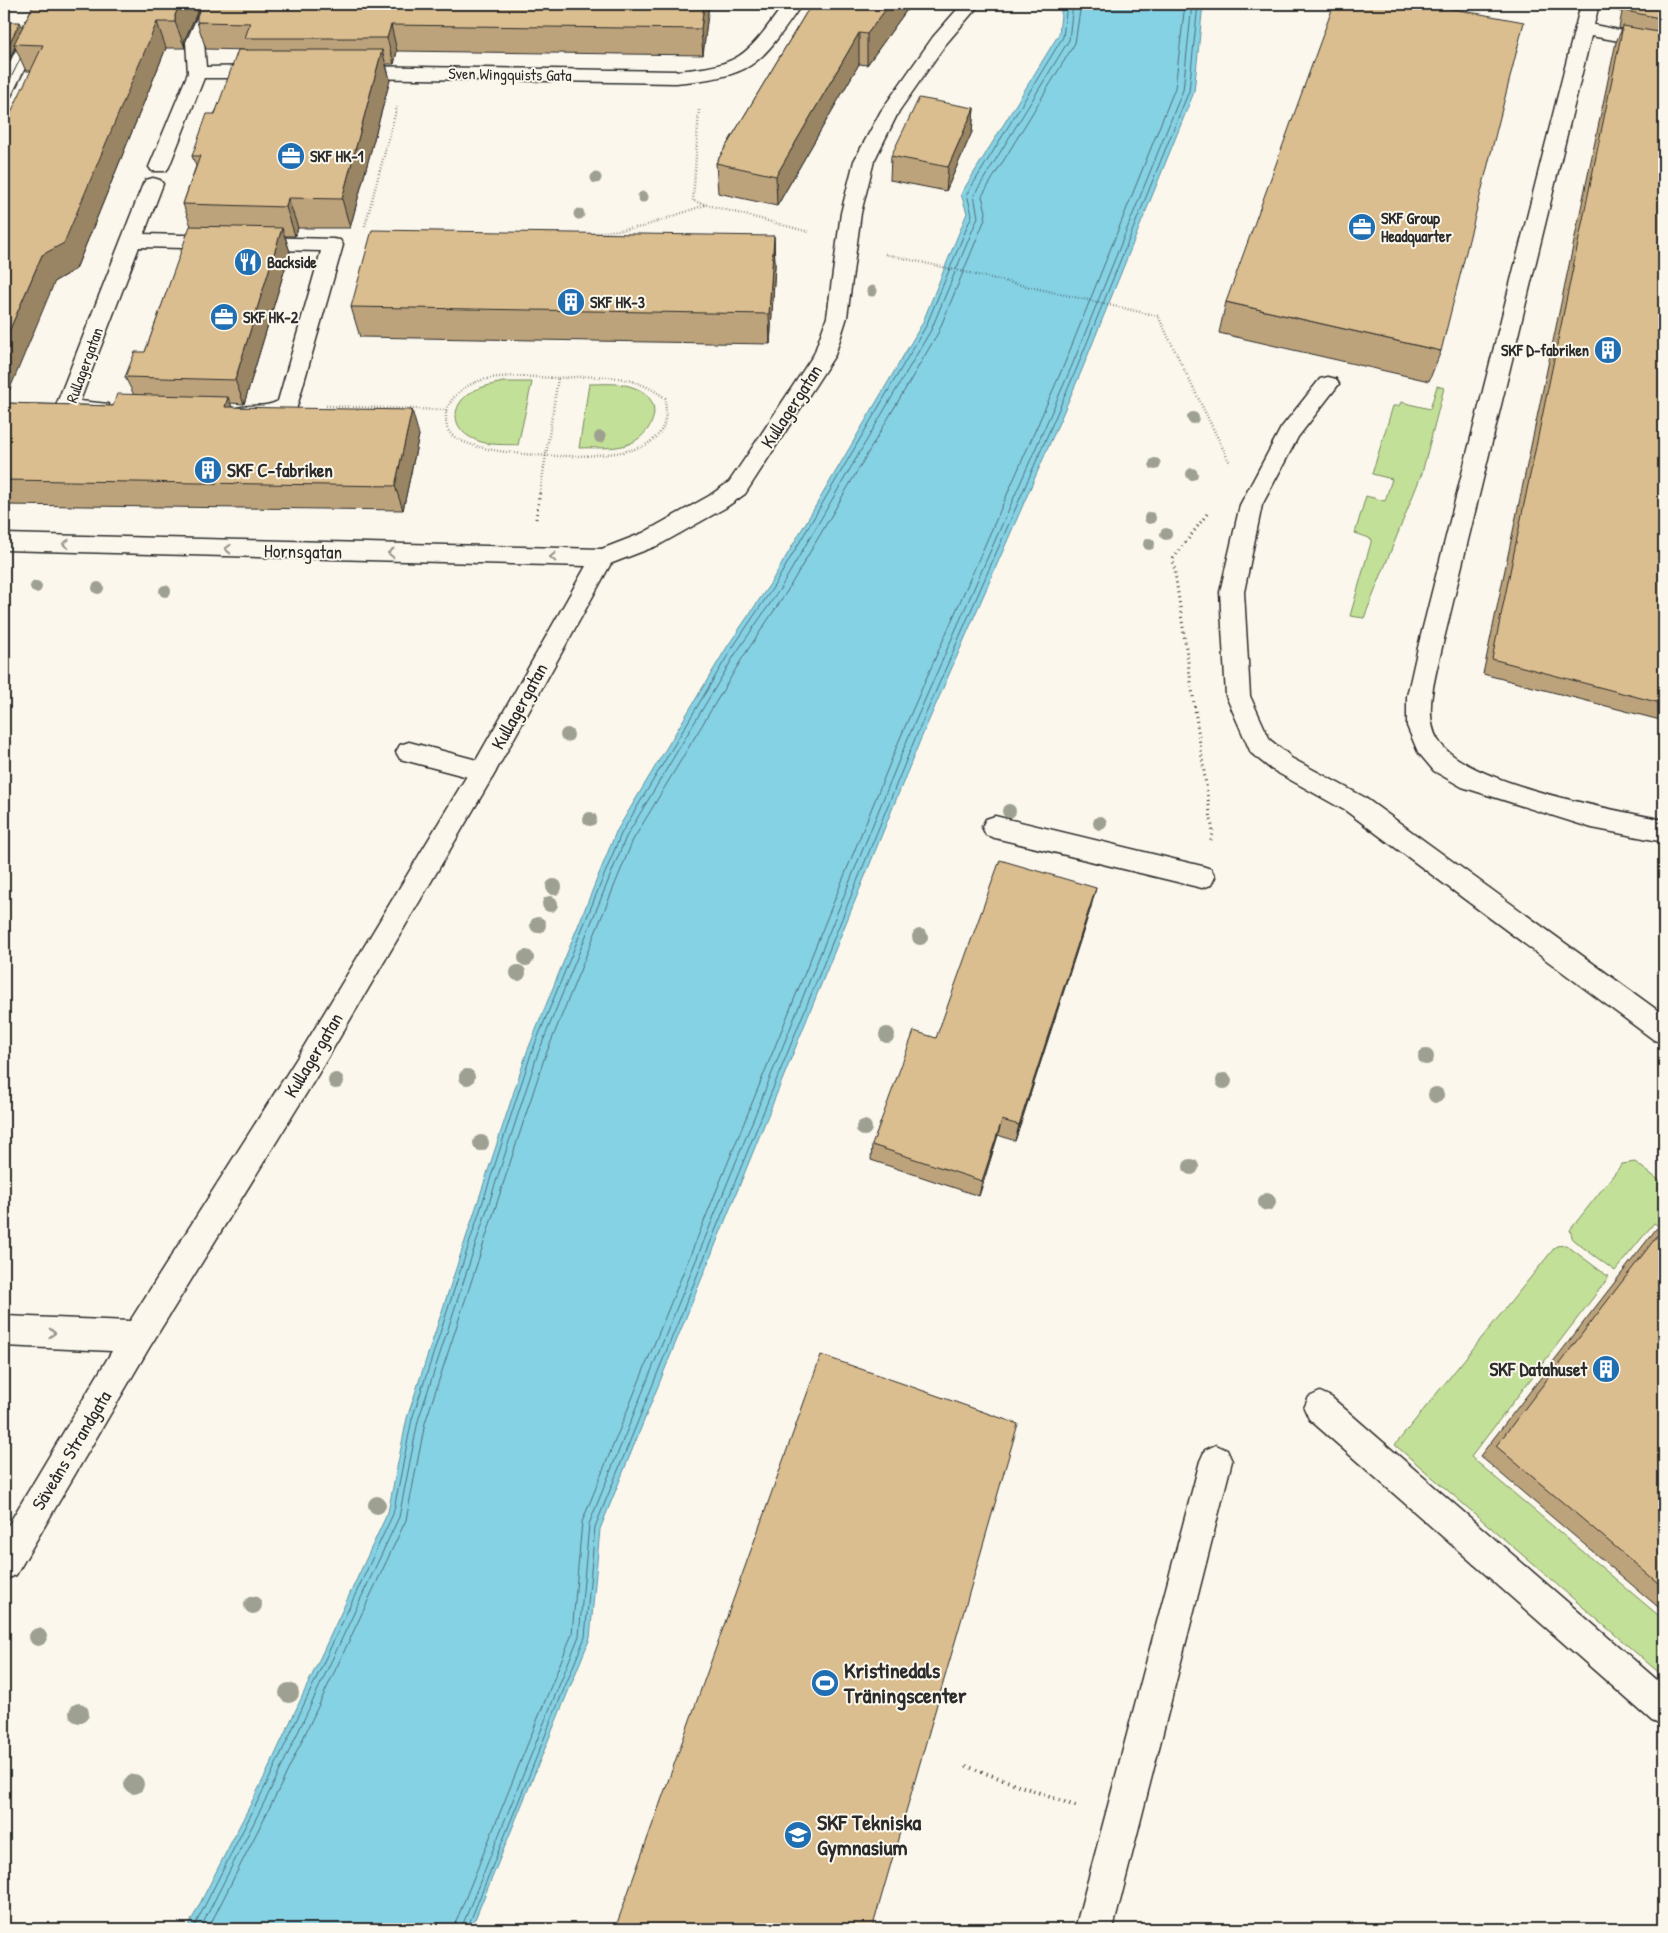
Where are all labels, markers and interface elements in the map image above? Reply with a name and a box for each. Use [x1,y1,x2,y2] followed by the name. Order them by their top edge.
[448,62,572,86] street label: Sven Wingquists Gata
[276,141,306,171] office icon: SKF HK-1
[310,145,364,167] place label: SKF HK-1
[1381,207,1452,248] place label: SKF Group Headquarter
[1347,212,1377,242] office icon: SKF Group Headquarter
[233,247,263,277] restaurant icon: Backside
[267,251,317,273] place label: Backside
[556,287,586,317] building icon: SKF HK-3
[590,291,645,313] place label: SKF HK-3
[209,302,239,332] office icon: SKF HK-2
[243,306,299,328] place label: SKF HK-2
[60,324,108,406] street label: Rullagergatan
[1593,335,1623,365] building icon: SKF D-fabriken
[1501,339,1589,361] place label: SKF D-fabriken
[754,359,828,453] street label: Kullagergatan
[193,455,223,485] building icon: SKF C-fabriken
[227,457,333,483] place label: SKF C-fabriken
[264,537,342,565] street label: Hornsgatan
[62,539,70,549] one-way arrow
[224,544,232,554] one-way arrow
[387,548,395,559] one-way arrow
[549,552,557,563] one-way arrow
[485,658,553,754] street label: Kullagergatan
[277,1008,349,1102] street label: Kullagergatan
[49,1328,57,1339] one-way arrow
[1591,1354,1621,1384] building icon: SKF Datahuset
[1489,1356,1588,1382] place label: SKF Datahuset
[25,1385,117,1515] street label: Säveåns Strandgata
[843,1655,967,1711] place label: Kristinedals Träningscenter
[810,1668,840,1698] sports icon: Kristinedals Träningscenter
[817,1807,922,1863] place label: SKF Tekniska Gymnasium
[783,1820,813,1850] school or university icon: SKF Tekniska Gymnasium

